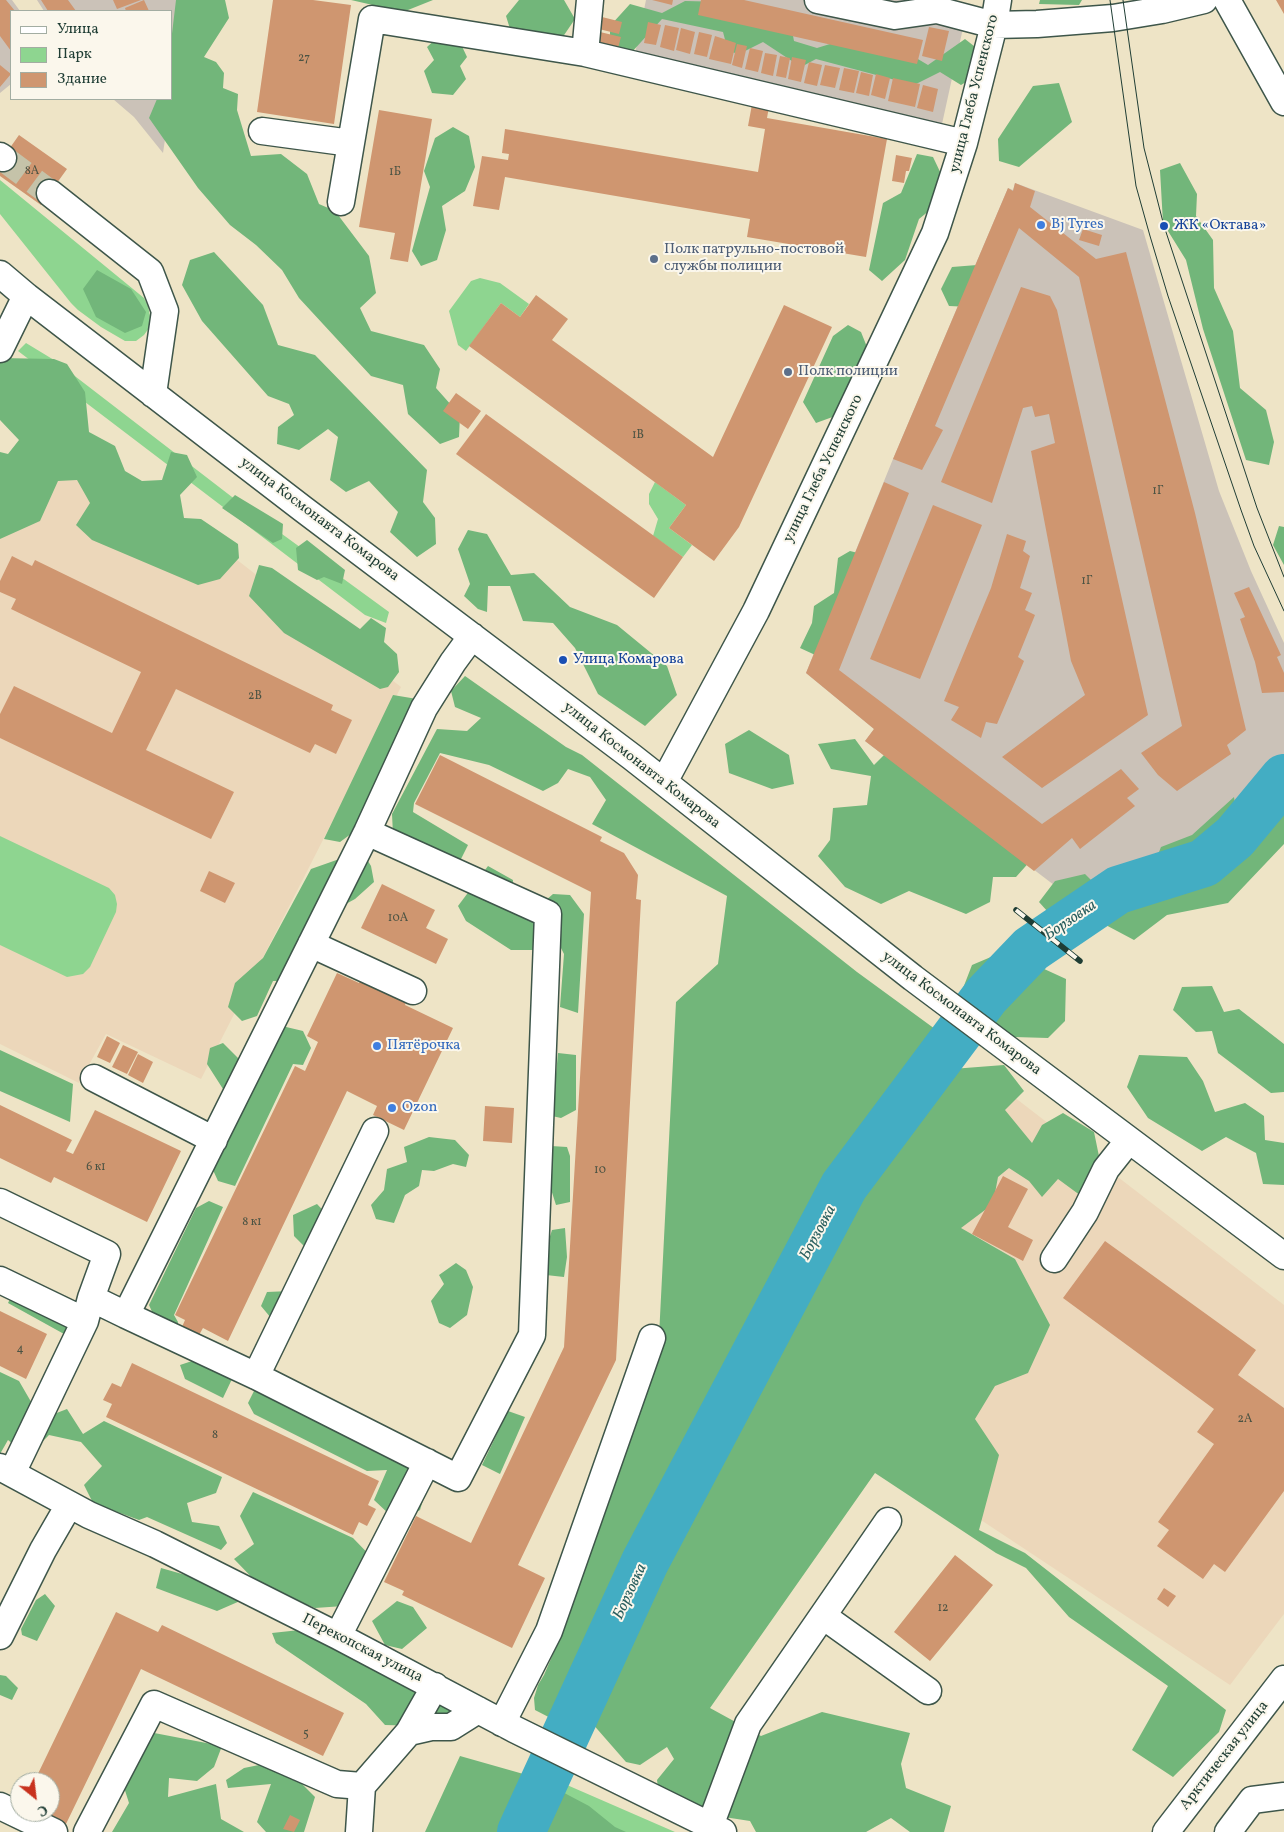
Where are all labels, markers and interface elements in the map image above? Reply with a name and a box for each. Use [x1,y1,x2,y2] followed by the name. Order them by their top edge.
[10,10,172,100] legend
[947,13,1003,175] street label: улица Глеба Успенского
[57,19,99,40] text: Улица
[57,44,92,65] text: Парк
[298,52,310,66] house number: 27
[57,69,107,90] text: Здание
[25,165,39,179] house number: 8А
[389,166,401,180] house number: 1Б
[1051,216,1104,234] place label: Bj Tyres
[1174,217,1266,235] place label: ЖК «Октава»
[1035,219,1047,231] marker: Bj Tyres
[1158,220,1170,232] marker: ЖК «Октава»
[664,241,844,276] place label: Полк патрульно-постовой службы полиции
[648,253,660,265] marker: Полк патрульно-постовой службы полиции
[798,363,898,381] place label: Полк полиции
[782,366,794,378] marker: Полк полиции
[780,392,868,546] street label: улица Глеба Успенского
[632,429,644,443] house number: 1В
[236,454,402,586] street label: улица Космонавта Комарова
[1152,485,1164,499] house number: 1Г
[1081,575,1093,589] house number: 1Г
[573,651,684,669] place label: Улица Комарова
[557,654,569,666] marker: Улица Комарова
[248,690,262,704] house number: 2В
[559,699,723,833] street label: улица Космонавта Комарова
[1041,897,1101,945] water label: Борзовка
[388,912,408,926] house number: 10А
[878,948,1044,1080] street label: улица Космонавта Комарова
[387,1037,461,1055] place label: Пятёрочка
[371,1040,383,1052] marker: Пятёрочка
[402,1099,437,1117] place label: Ozon
[386,1102,398,1114] marker: Ozon
[86,1161,106,1175] house number: 6 к1
[594,1164,606,1178] house number: 10
[797,1202,841,1264] water label: Борзовка
[242,1216,262,1230] house number: 8 к1
[16,1343,24,1357] house number: 4
[1238,1413,1252,1427] house number: 2А
[212,1429,218,1443] house number: 8
[610,1561,652,1623] water label: Борзовка
[937,1602,949,1616] house number: 12
[299,1611,425,1687] street label: Перекопская улица
[1177,1698,1273,1814] street label: Арктическая улица
[303,1728,309,1742] house number: 5
[10,1772,60,1822] north arrow
[33,1799,51,1820] text: С

